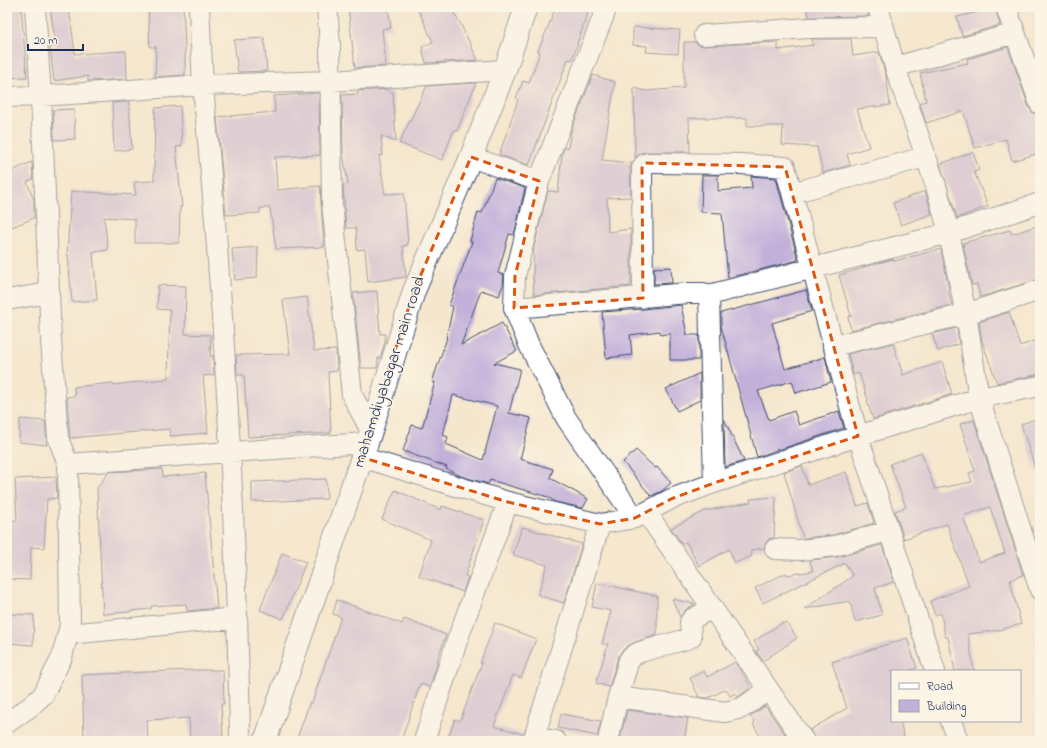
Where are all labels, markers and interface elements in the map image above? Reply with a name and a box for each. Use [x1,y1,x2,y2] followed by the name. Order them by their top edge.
[28,26,83,52] scale bar
[34,32,57,50] text: 20 m
[346,273,434,471] street label: mahamdiyabagar main road
[891,670,1021,722] legend
[927,678,953,696] text: Road
[926,698,966,717] text: Building

